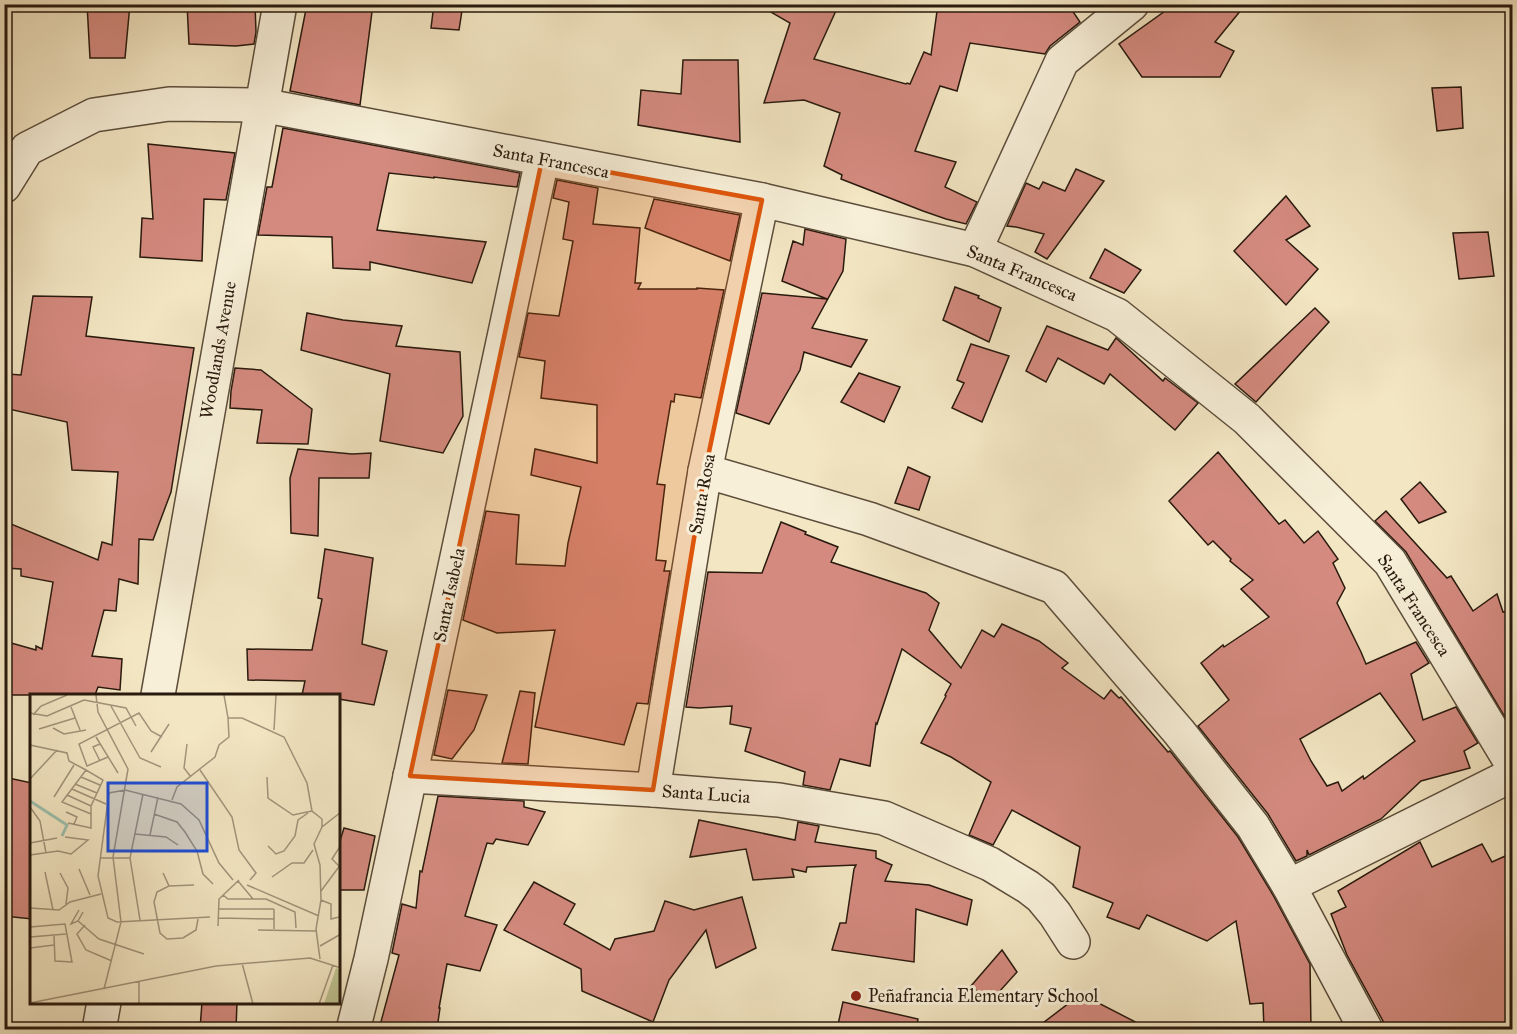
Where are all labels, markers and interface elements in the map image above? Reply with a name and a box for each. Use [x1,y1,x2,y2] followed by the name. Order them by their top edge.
[491,139,611,183] street label: Santa Francesca
[964,240,1081,306] street label: Santa Francesca
[195,279,241,421] street label: Woodlands Avenue
[684,452,720,536] street label: Santa Rosa
[428,545,470,644] street label: Santa Isabela
[1373,550,1456,661] street label: Santa Francesca
[30,694,340,1004] inset map
[661,780,751,808] street label: Santa Lucia
[868,985,1099,1007] place label: Peñafrancia Elementary School
[849,989,863,1003] marker: Peñafrancia Elementary School

